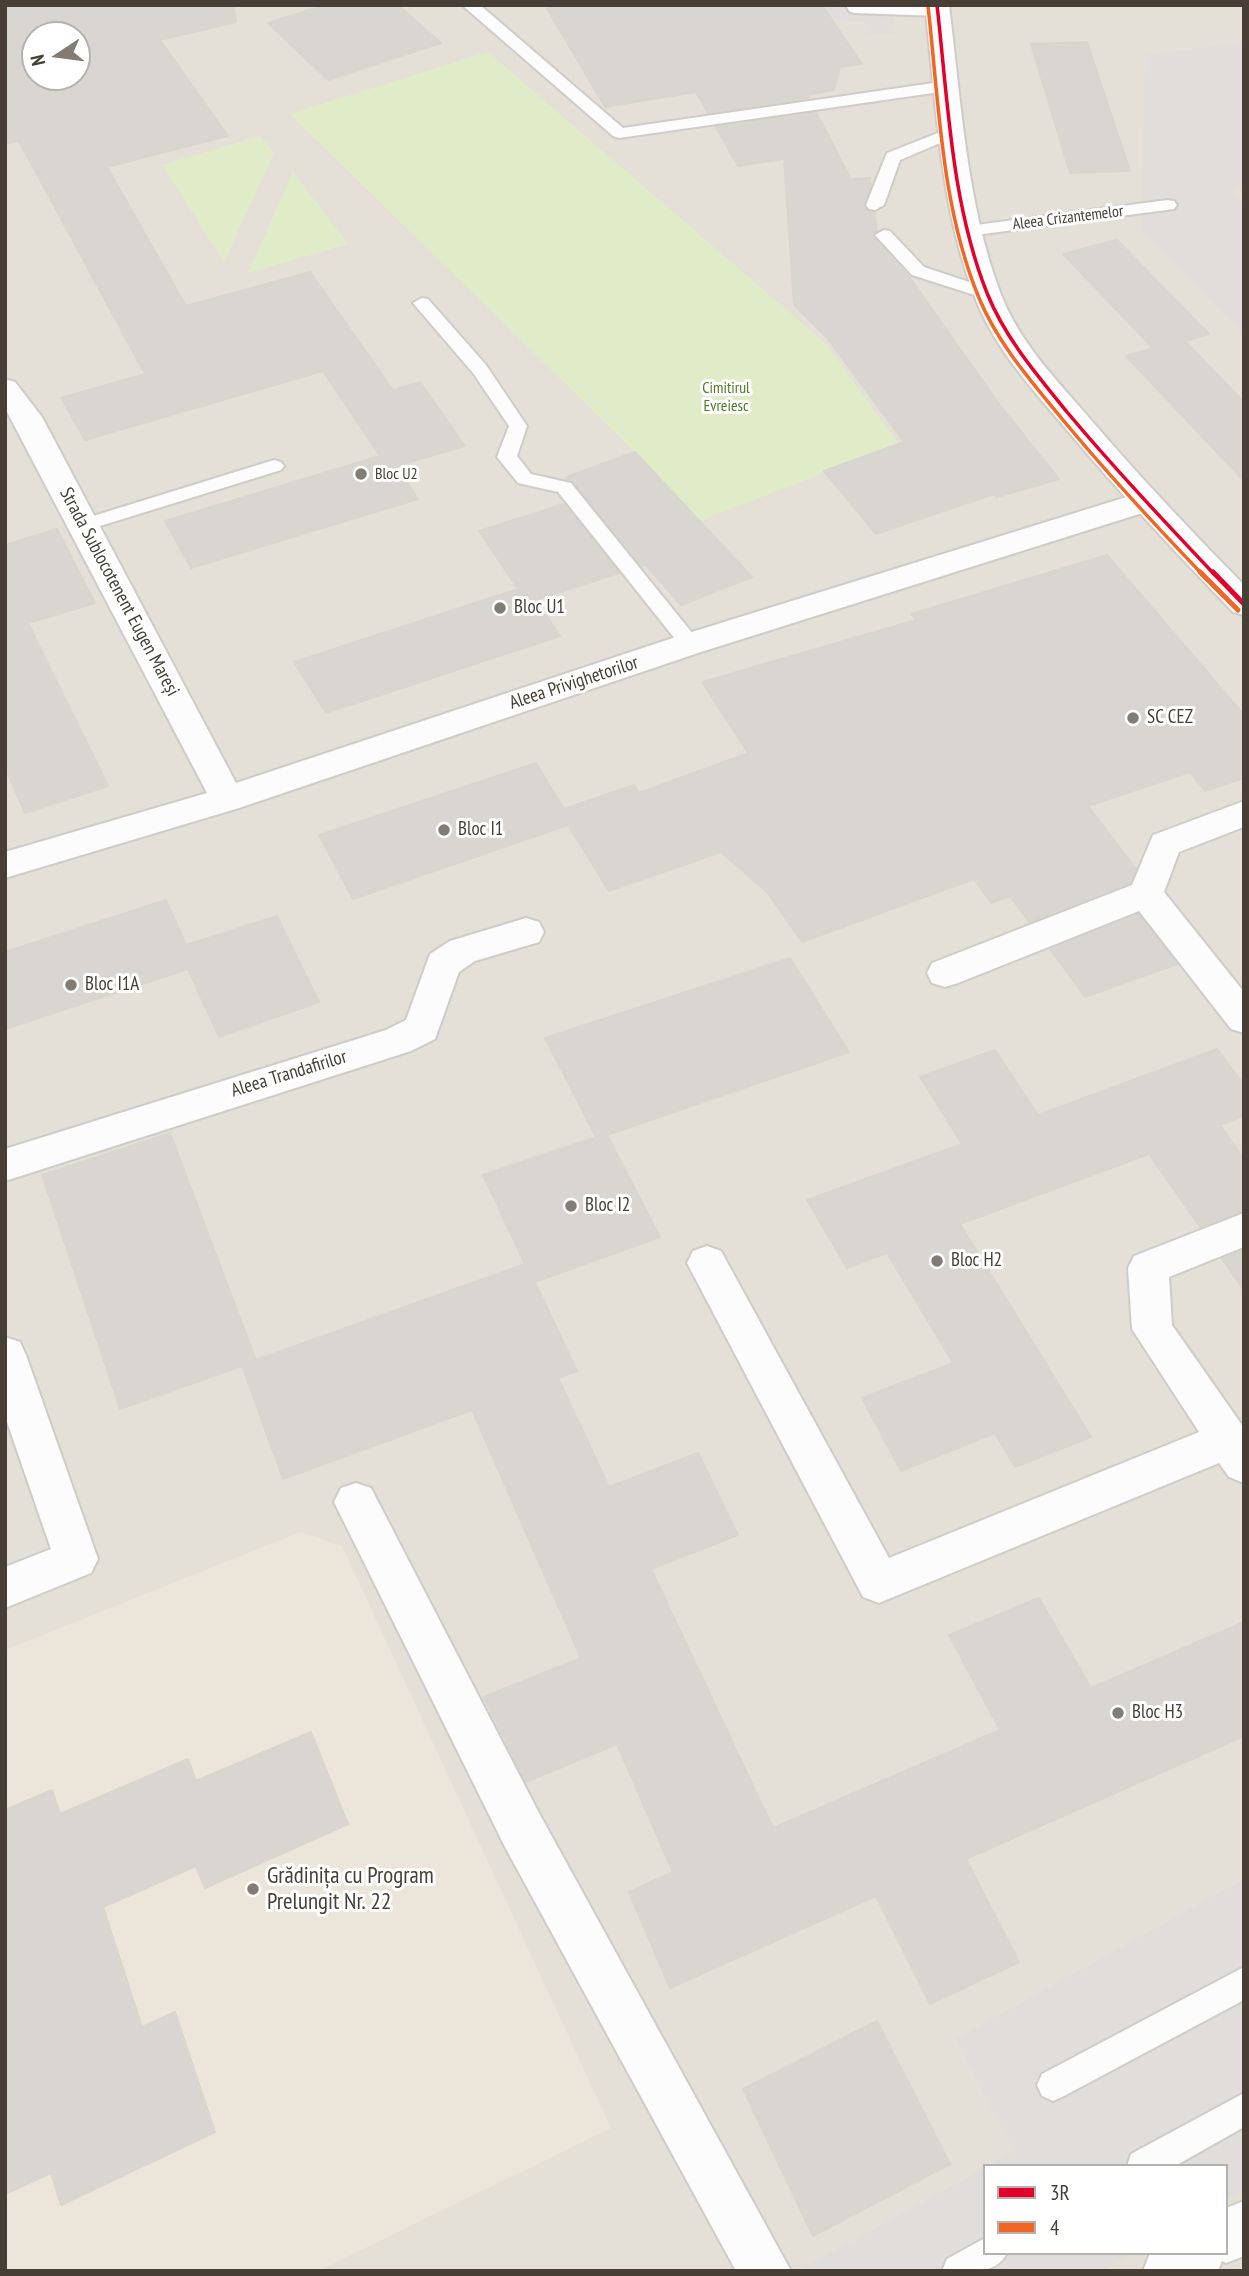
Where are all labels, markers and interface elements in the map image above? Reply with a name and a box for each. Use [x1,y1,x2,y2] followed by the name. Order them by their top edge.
[21,21,91,91] north arrow
[25,53,50,68] text: N
[1012,202,1124,234] street label: Aleea Crizantemelor
[702,378,750,416] park label: Cimitirul Evreiesc
[375,464,418,484] place label: Bloc U2
[353,466,369,482] marker: Bloc U2
[54,484,184,700] street label: Strada Sublocotenent Eugen Mareși
[514,597,565,619] place label: Bloc U1
[492,600,508,616] marker: Bloc U1
[507,651,641,715] street label: Aleea Privighetorilor
[1147,707,1193,729] place label: SC CEZ
[1125,710,1141,726] marker: SC CEZ
[458,819,503,841] place label: Bloc I1
[436,822,452,838] marker: Bloc I1
[85,974,139,996] place label: Bloc I1A
[63,977,79,993] marker: Bloc I1A
[228,1046,350,1102] street label: Aleea Trandafirilor
[585,1195,630,1217] place label: Bloc I2
[563,1198,579,1214] marker: Bloc I2
[951,1250,1002,1272] place label: Bloc H2
[929,1253,945,1269] marker: Bloc H2
[1132,1702,1183,1724] place label: Bloc H3
[1110,1705,1126,1721] marker: Bloc H3
[267,1862,434,1916] place label: Grădinița cu Program Prelungit Nr. 22
[245,1881,261,1897] marker: Grădinița cu Program Prelungit Nr. 22
[983,2164,1228,2255] legend
[1050,2179,1070,2206] text: 3R
[1050,2214,1059,2241] text: 4

